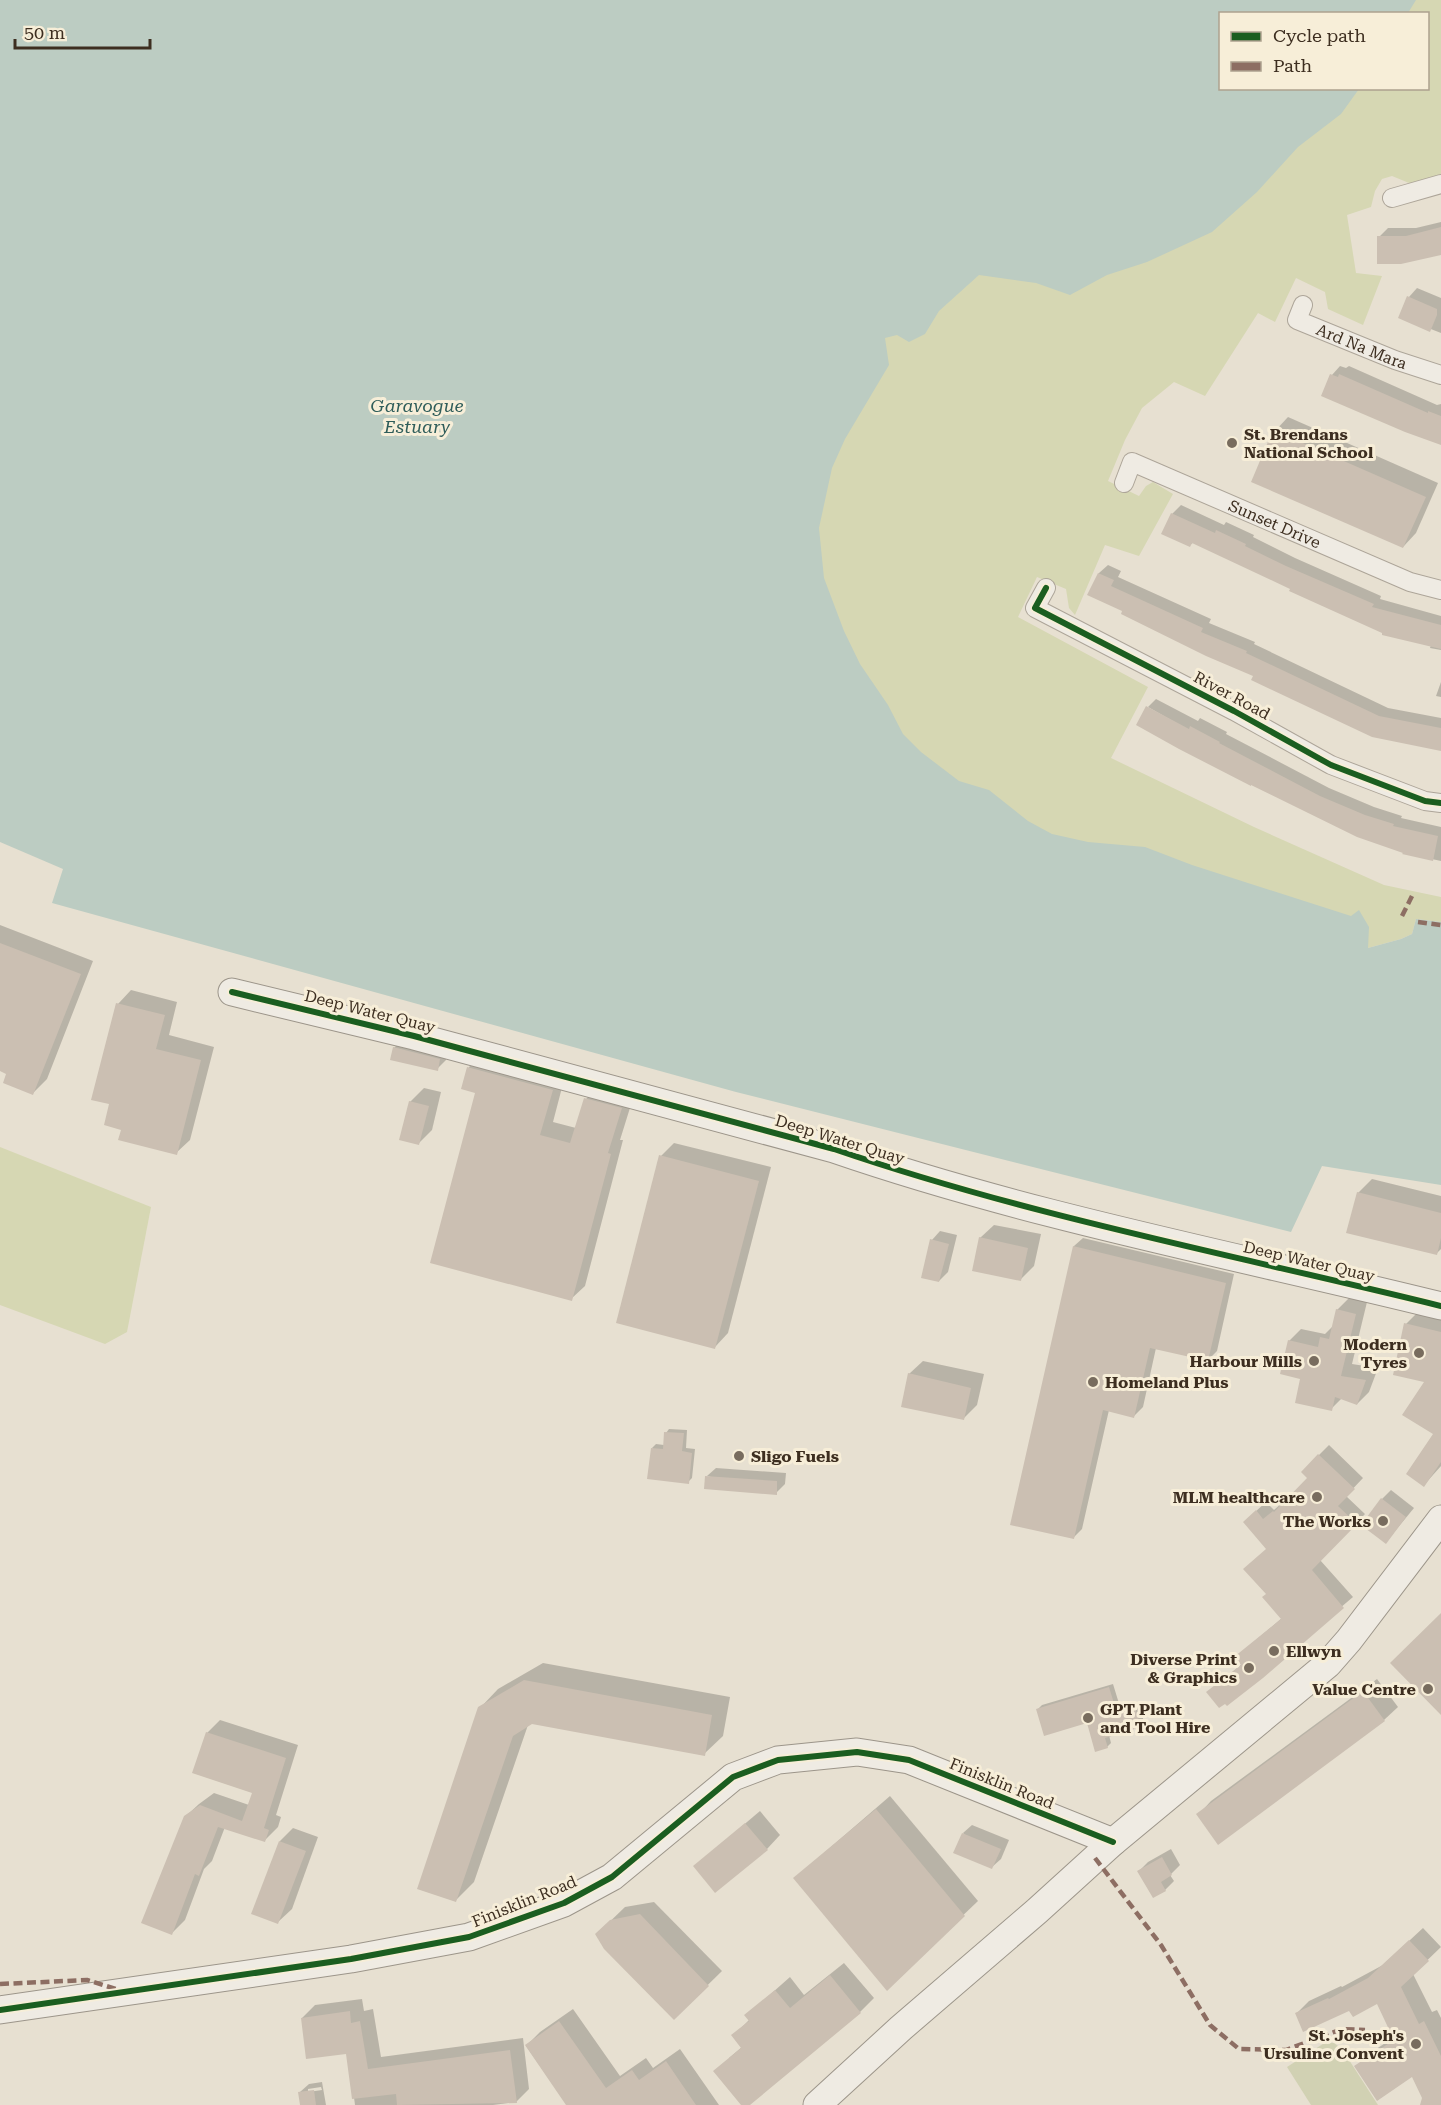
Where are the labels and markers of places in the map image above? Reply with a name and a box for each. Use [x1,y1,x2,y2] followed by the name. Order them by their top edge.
[1244,425,1374,462] place label: St. Brendans National School
[1225,436,1239,450] marker: St. Brendans National School
[1343,1335,1407,1372] place label: Modern Tyres
[1412,1346,1426,1360] marker: Modern Tyres
[1190,1352,1302,1371] place label: Harbour Mills
[1307,1354,1321,1368] marker: Harbour Mills
[1105,1373,1228,1392] place label: Homeland Plus
[1086,1375,1100,1389] marker: Homeland Plus
[751,1447,839,1466] place label: Sligo Fuels
[732,1449,746,1463] marker: Sligo Fuels
[1173,1488,1305,1507] place label: MLM healthcare
[1310,1490,1324,1504] marker: MLM healthcare
[1283,1512,1371,1531] place label: The Works
[1376,1514,1390,1528] marker: The Works
[1286,1642,1342,1661] place label: Ellwyn
[1267,1644,1281,1658] marker: Ellwyn
[1130,1650,1237,1687] place label: Diverse Print & Graphics
[1242,1661,1256,1675] marker: Diverse Print & Graphics
[1312,1680,1416,1699] place label: Value Centre
[1421,1682,1435,1696] marker: Value Centre
[1100,1700,1210,1737] place label: GPT Plant and Tool Hire
[1081,1711,1095,1725] marker: GPT Plant and Tool Hire
[1263,2026,1404,2063] place label: St. Joseph's Ursuline Convent
[1409,2037,1423,2051] marker: St. Joseph's Ursuline Convent

